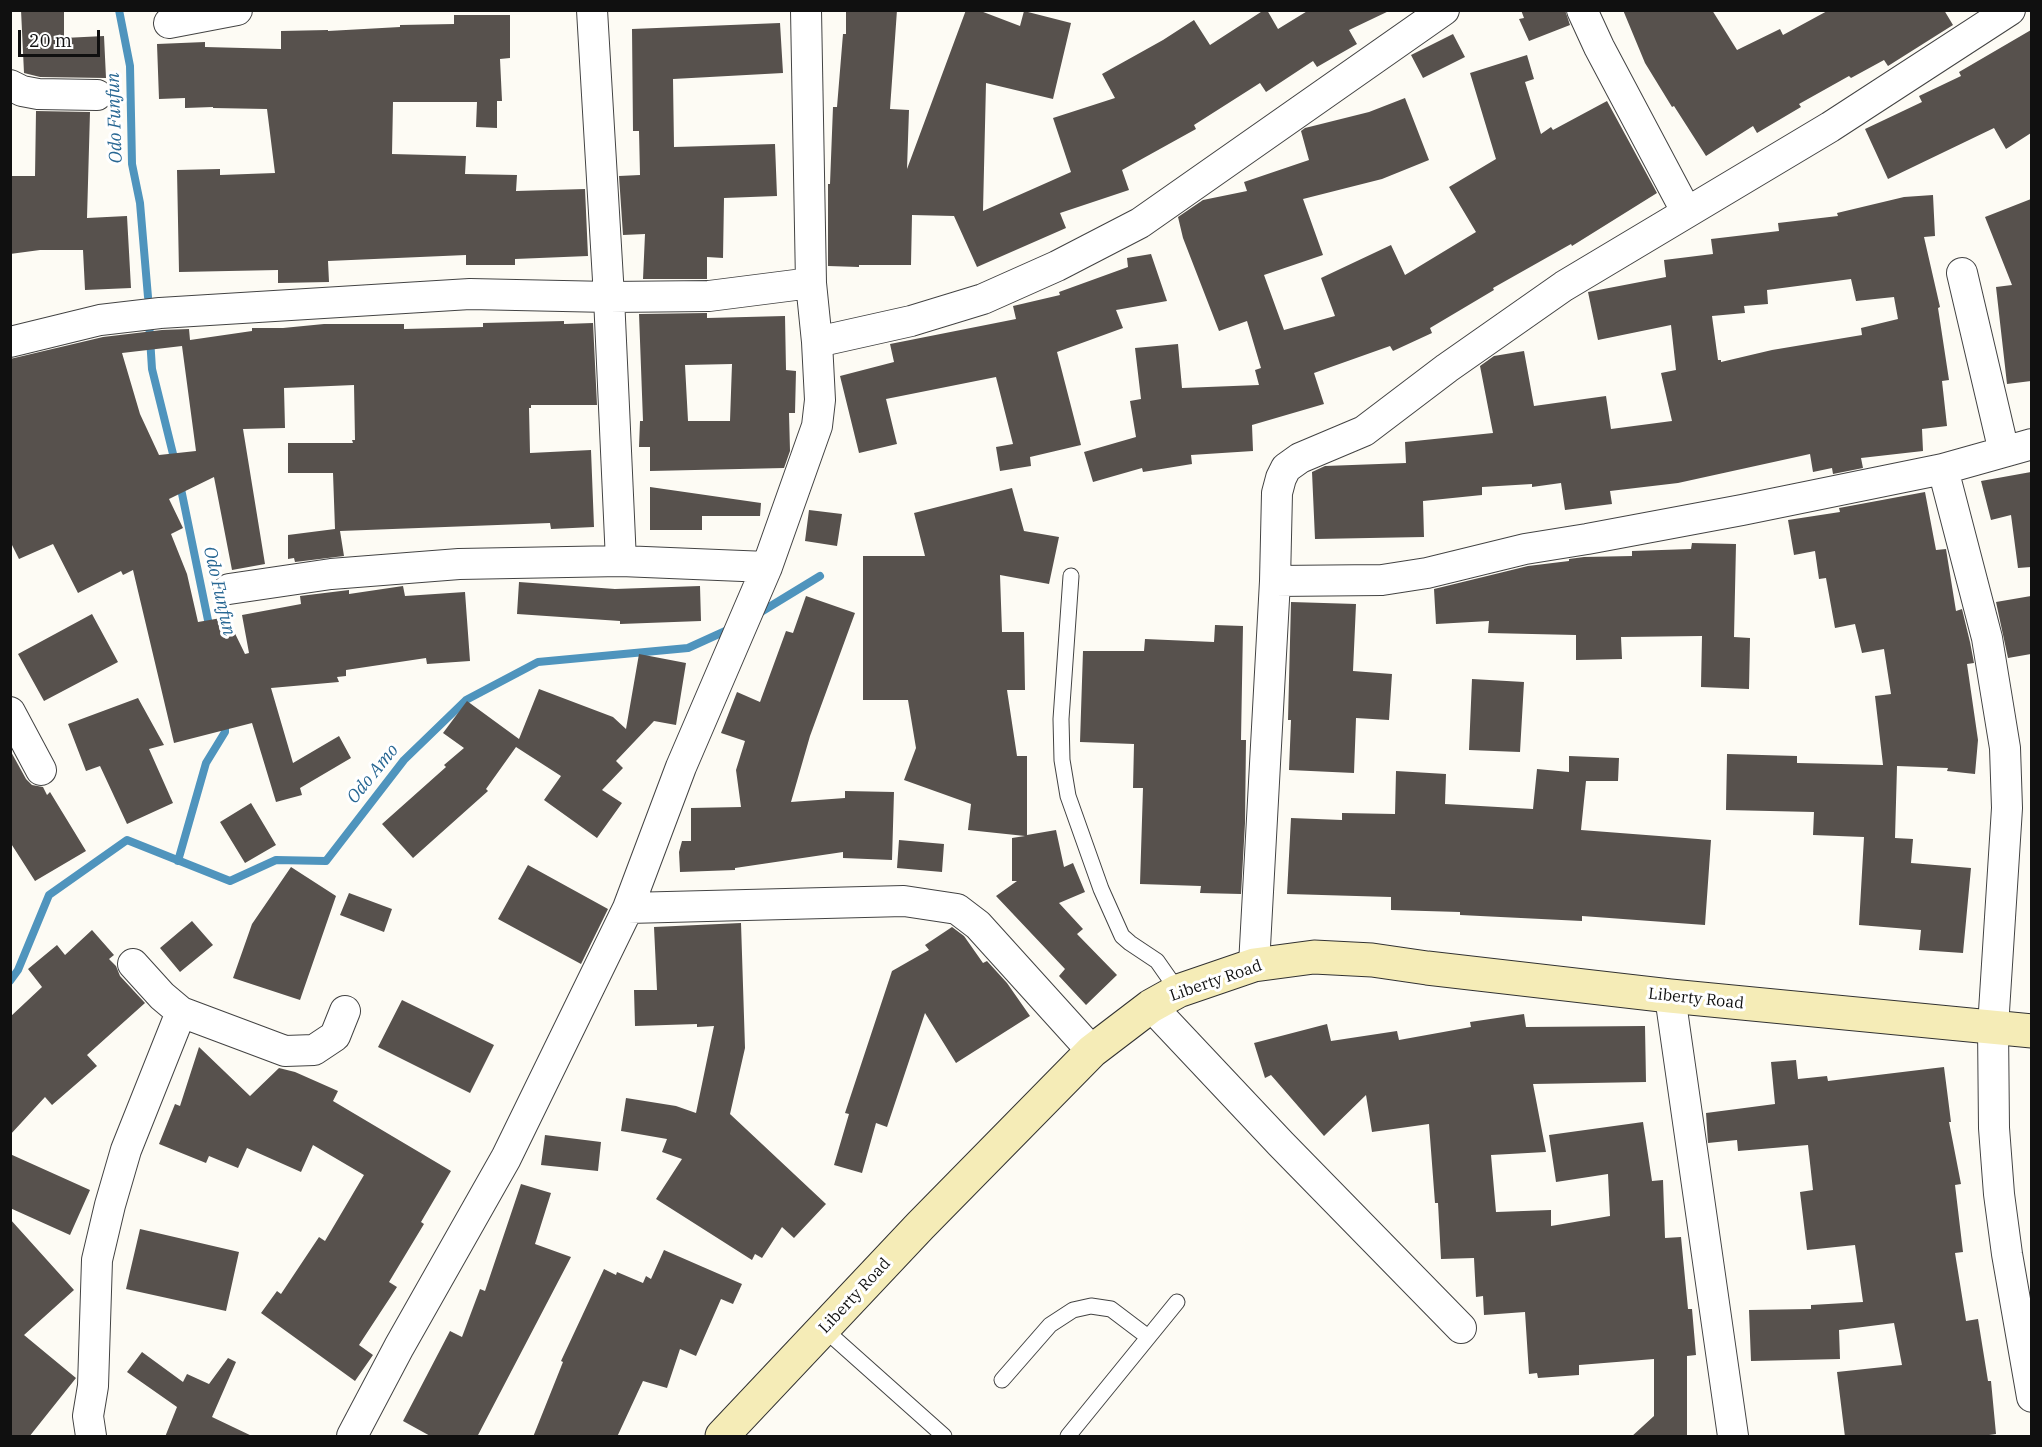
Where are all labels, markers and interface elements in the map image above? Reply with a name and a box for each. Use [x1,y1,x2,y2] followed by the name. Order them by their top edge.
[21,18,104,56] scale bar
[29,29,72,52] text: 20 m
[103,72,127,164] water label: Odo Funfun
[198,544,240,638] water label: Odo Funfun
[343,740,403,808] water label: Odo Amo
[1167,956,1265,1006] street label: Liberty Road
[1647,984,1745,1014] street label: Liberty Road
[815,1254,895,1338] street label: Liberty Road

